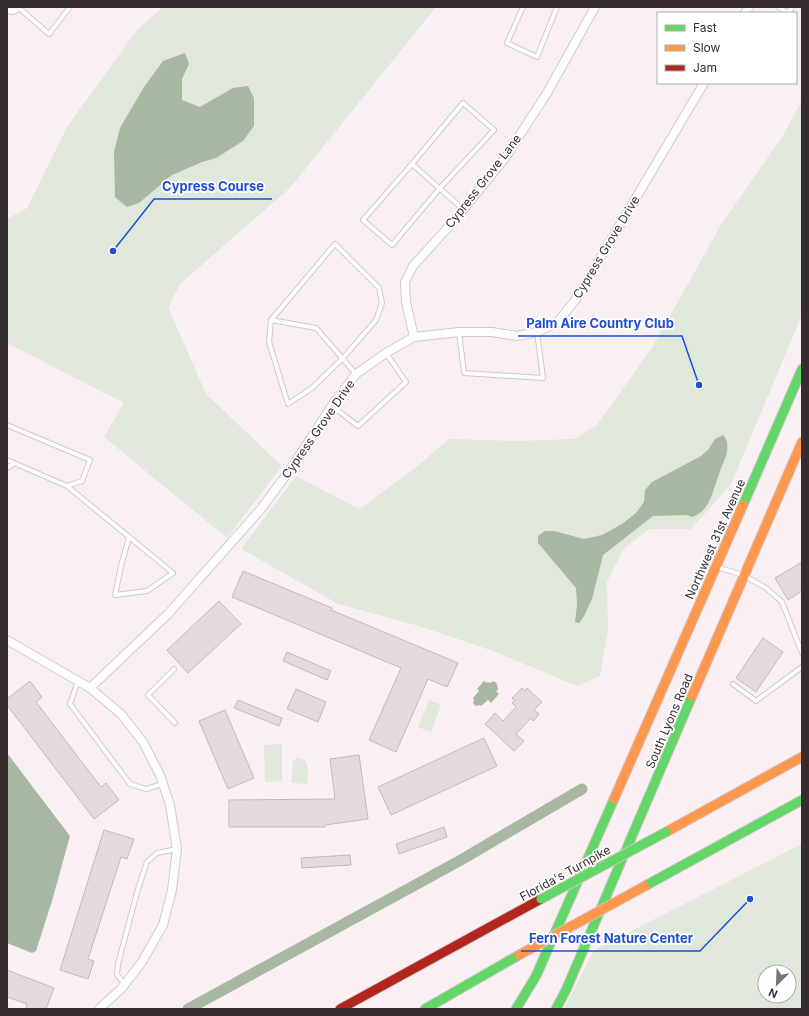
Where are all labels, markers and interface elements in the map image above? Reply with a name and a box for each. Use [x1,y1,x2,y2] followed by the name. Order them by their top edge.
[657,12,797,84] legend
[693,20,717,35] text: Fast
[693,40,721,55] text: Slow
[693,60,717,75] text: Jam
[442,131,524,231] street label: Cypress Grove Lane
[154,174,272,199] callout: Cypress Course
[162,178,264,194] text: Cypress Course
[569,193,643,301] street label: Cypress Grove Drive
[518,311,682,336] callout: Palm Aire Country Club
[526,315,674,331] text: Palm Aire Country Club
[278,377,358,481] street label: Cypress Grove Drive
[682,476,748,602] street label: Northwest 31st Avenue
[642,671,696,771] street label: South Lyons Road
[517,842,613,904] street label: Florida's Turnpike
[521,926,700,951] callout: Fern Forest Nature Center
[529,930,694,946] text: Fern Forest Nature Center
[757,964,797,1004] north arrow
[766,985,780,1001] text: N

